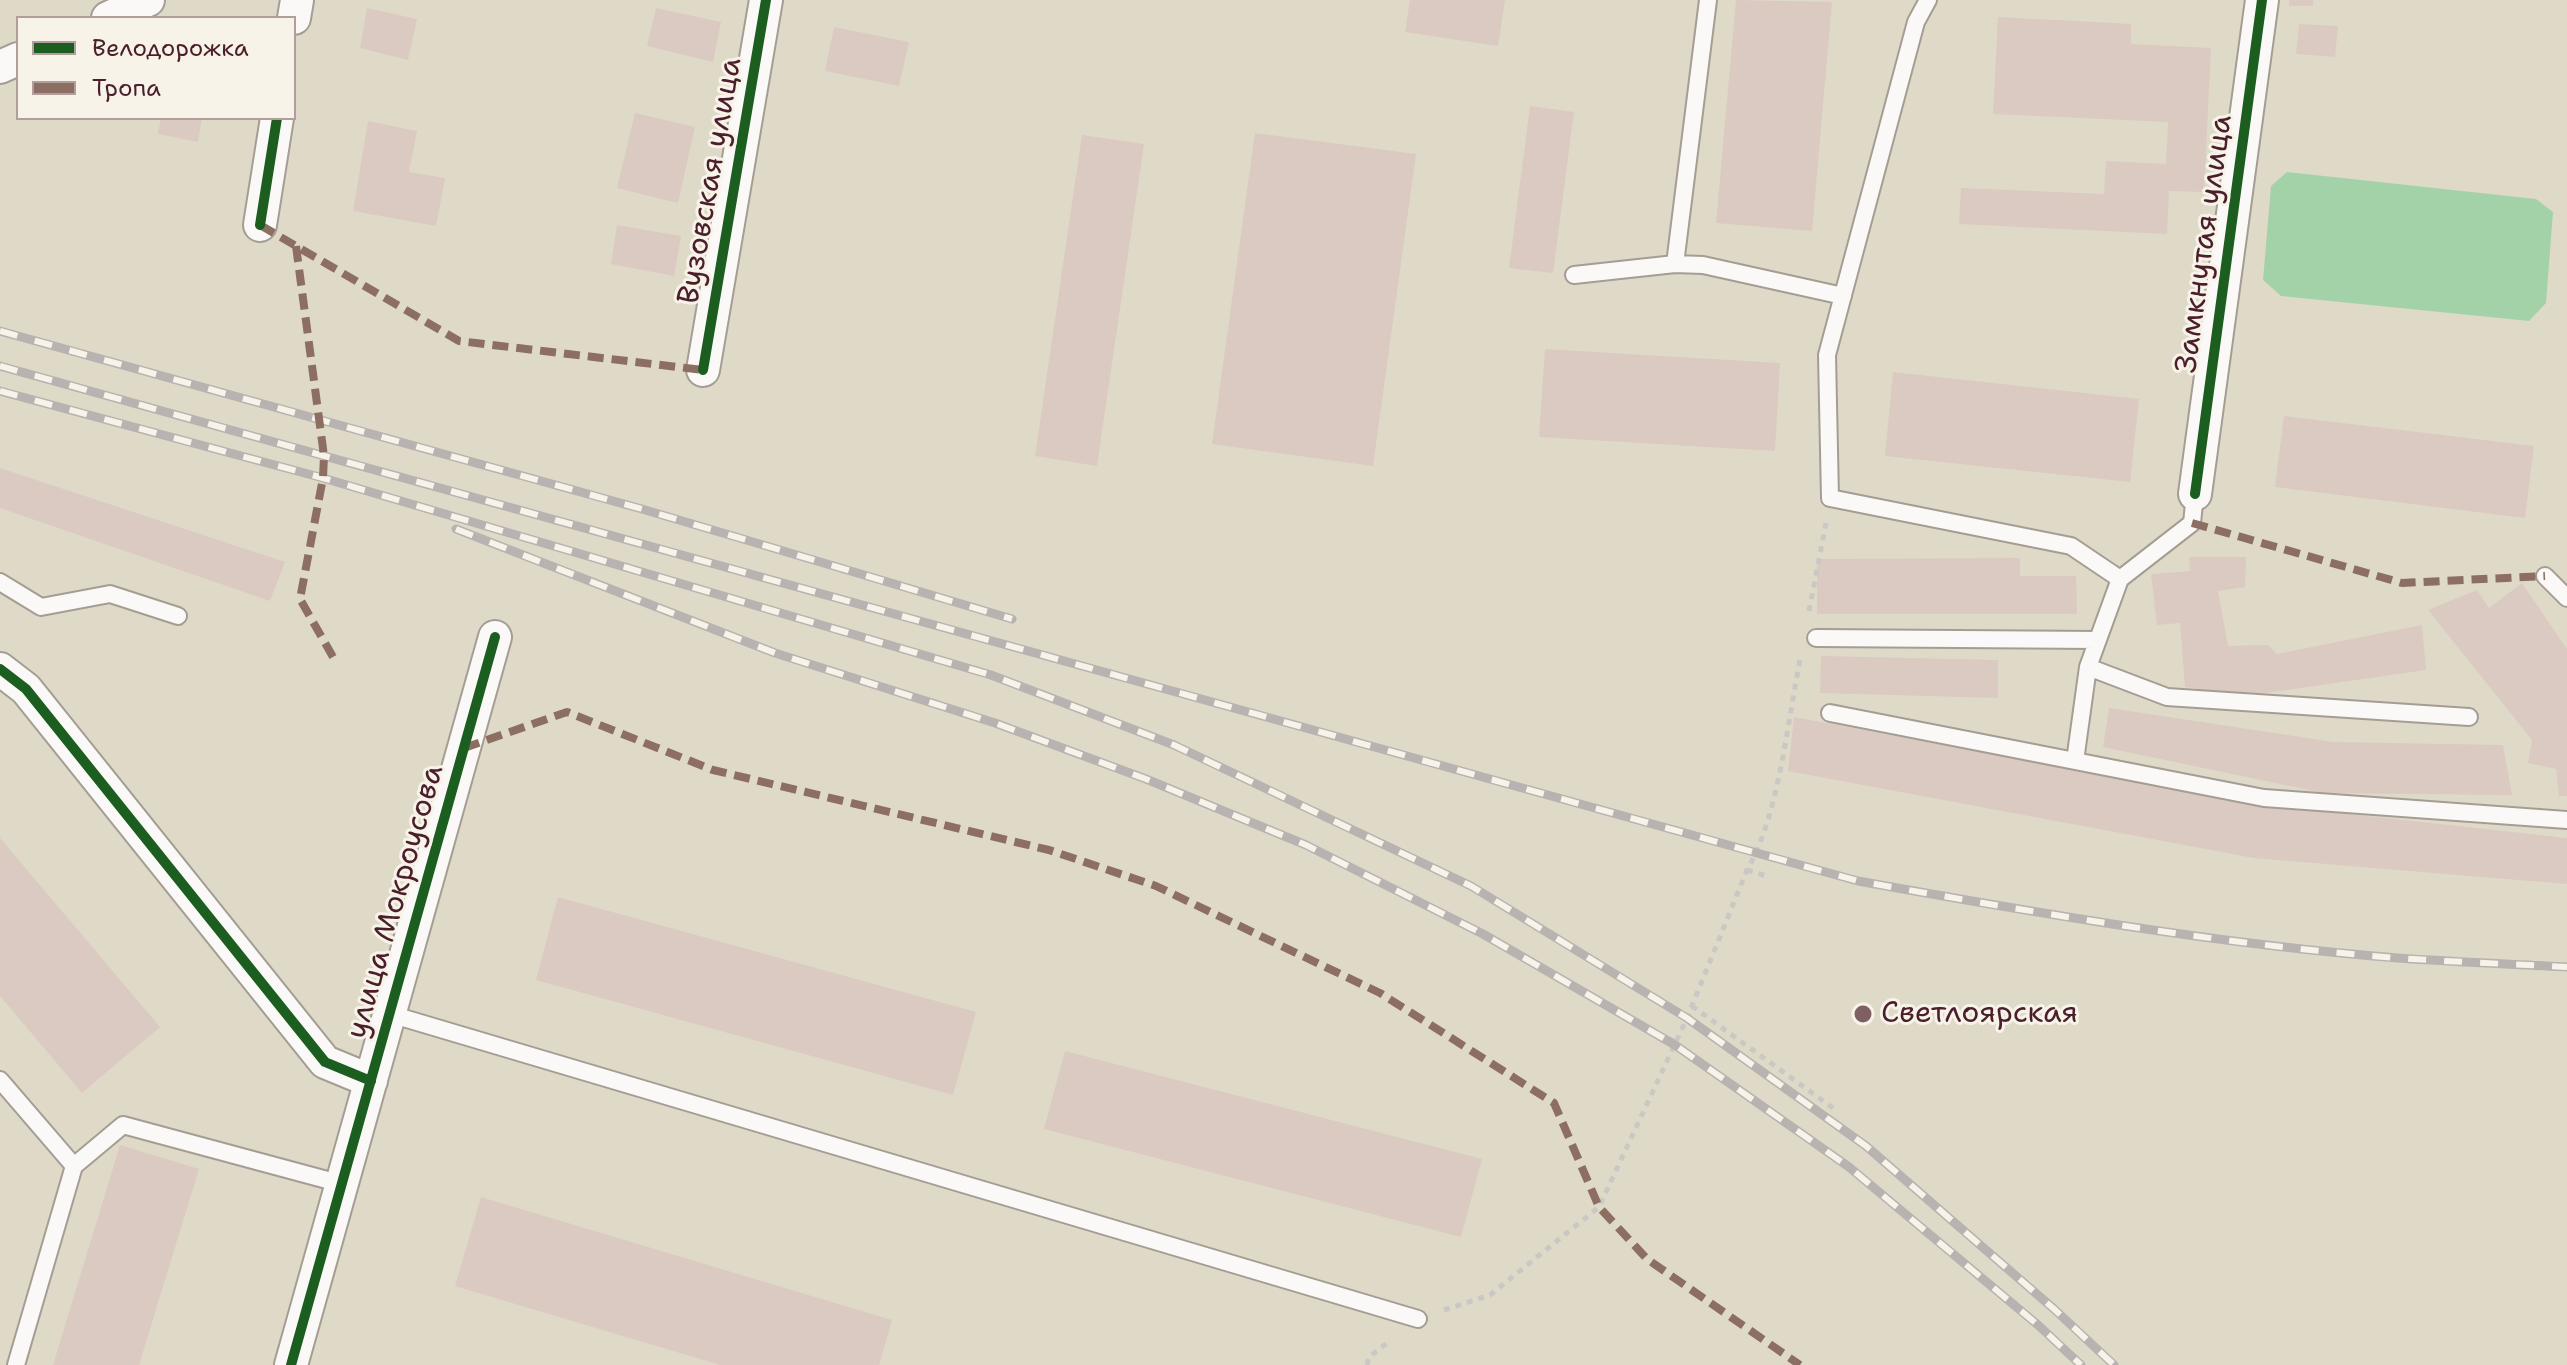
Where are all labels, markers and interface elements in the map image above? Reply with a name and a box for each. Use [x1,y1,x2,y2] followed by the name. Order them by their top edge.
[16,16,296,120] legend
[92,32,249,64] text: Велодорожка
[672,55,750,307] street label: Вузовская улица
[92,72,161,104] text: Тропа
[2169,113,2241,375] street label: Замкнутая улица
[340,761,452,1043] street label: улица Мокроусова
[1881,996,2078,1032] place label: Светлоярская
[1852,1003,1874,1025] marker: Светлоярская

